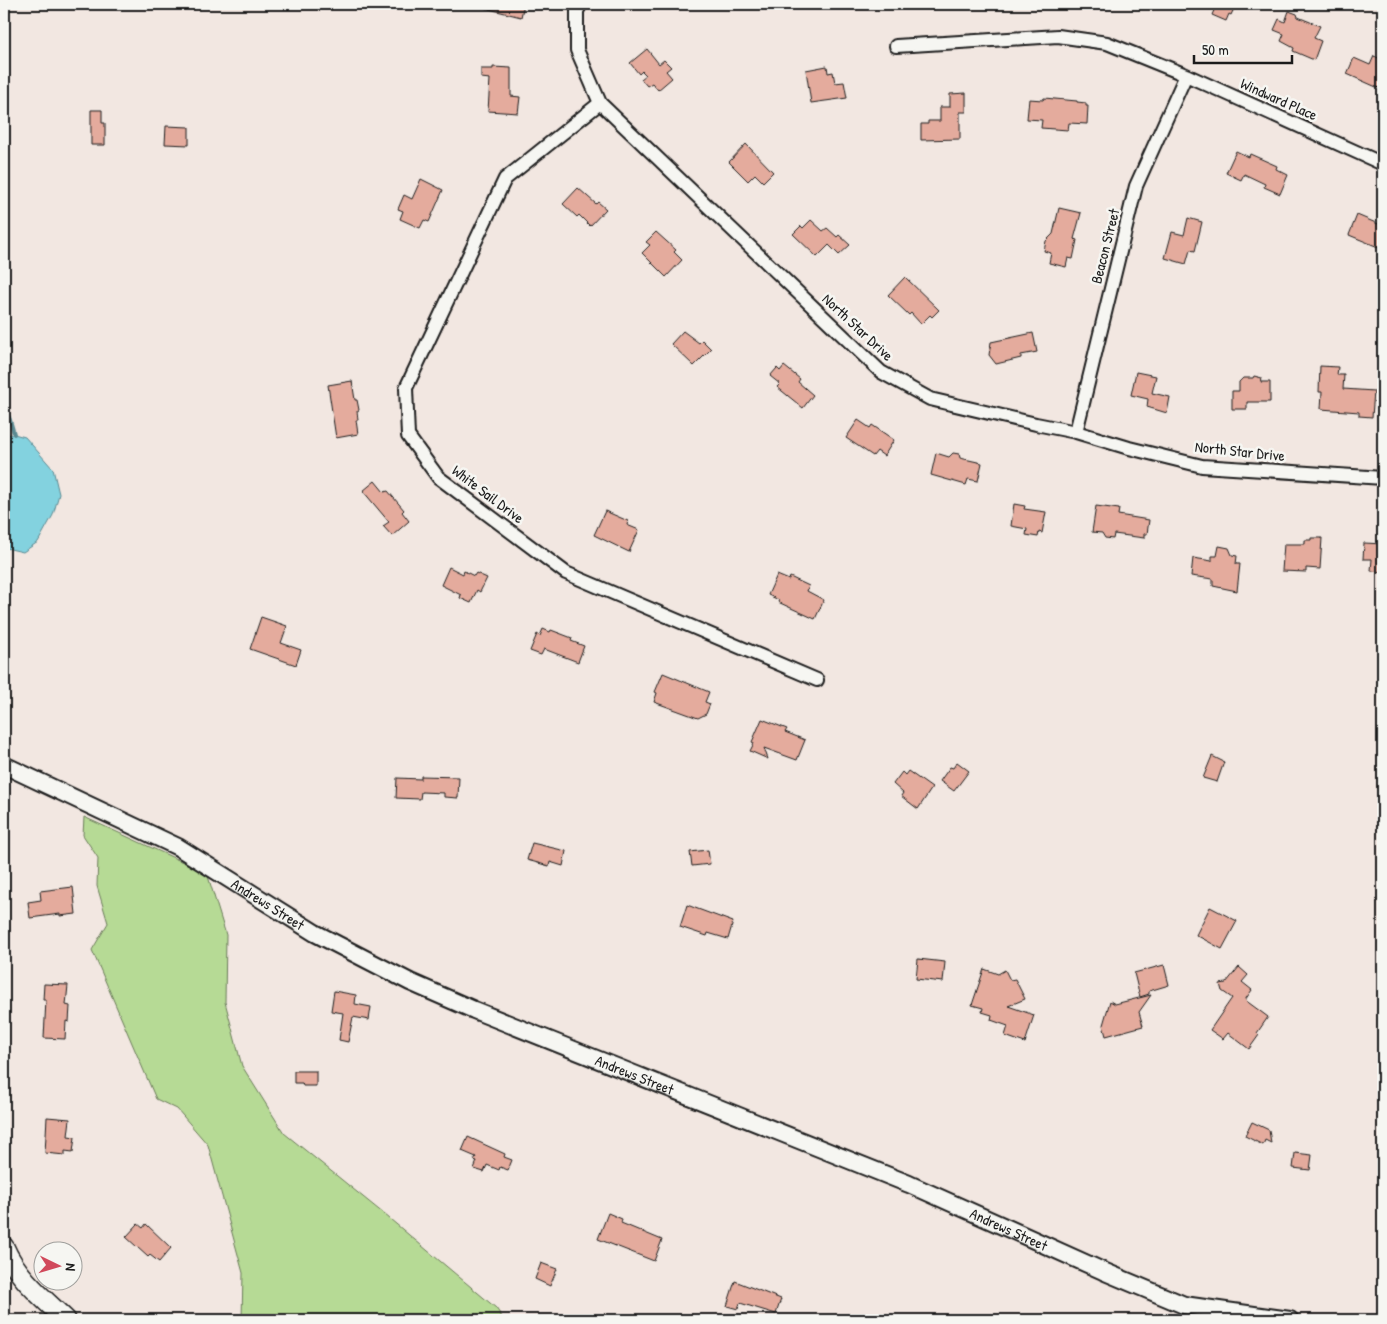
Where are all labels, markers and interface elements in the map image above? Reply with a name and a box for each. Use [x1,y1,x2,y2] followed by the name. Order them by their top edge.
[1194,32,1292,64] scale bar
[1202,39,1229,60] text: 50 m
[1237,73,1321,125] street label: Windward Place
[1086,206,1125,286] street label: Beacon Street
[818,289,898,365] street label: North Star Drive
[1194,436,1286,466] street label: North Star Drive
[448,460,528,528] street label: White Sail Drive
[228,873,310,935] street label: Andrews Street
[592,1049,678,1100] street label: Andrews Street
[967,1202,1052,1256] street label: Andrews Street
[32,1242,82,1292] north arrow
[62,1263,81,1272] text: N

